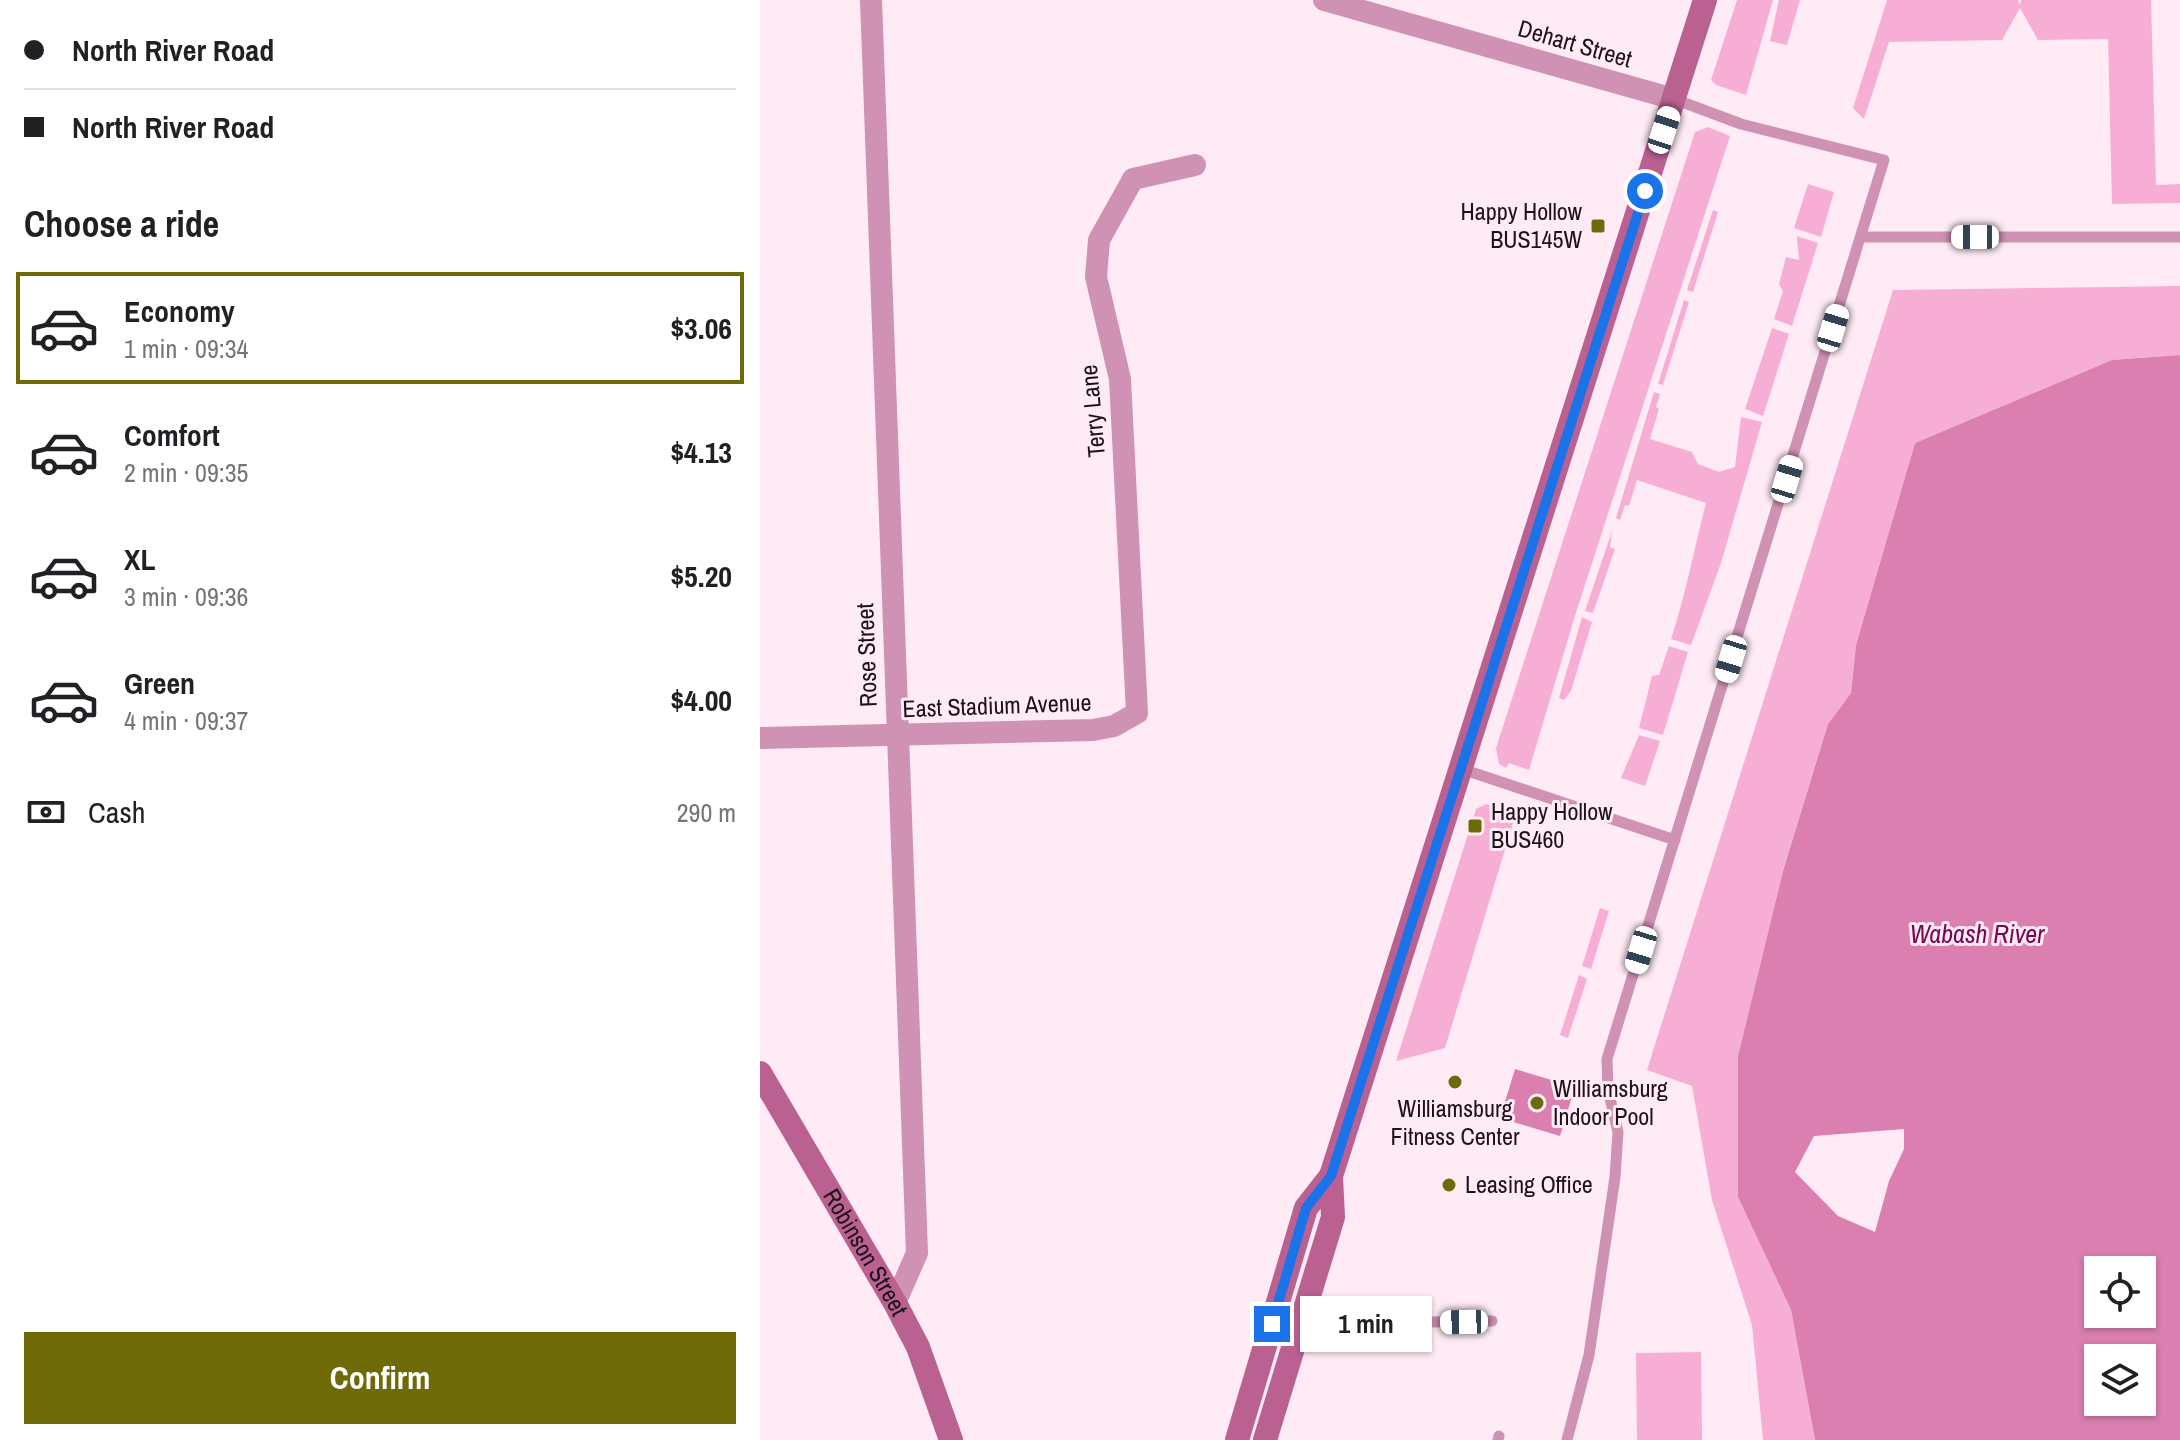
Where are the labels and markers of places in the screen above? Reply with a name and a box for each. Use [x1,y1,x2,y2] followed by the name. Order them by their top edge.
[1461,195,1583,255] place label: Happy Hollow BUS145W
[1589,217,1607,235] marker: Happy Hollow BUS145W
[1491,795,1613,855] place label: Happy Hollow BUS460
[1466,817,1484,835] marker: Happy Hollow BUS460
[1553,1072,1668,1132] place label: Williamsburg Indoor Pool
[1446,1073,1464,1091] marker: Williamsburg Fitness Center
[1390,1092,1520,1152] place label: Williamsburg Fitness Center
[1528,1094,1546,1112] marker: Williamsburg Indoor Pool
[1465,1168,1593,1200] place label: Leasing Office
[1440,1176,1458,1194] marker: Leasing Office

